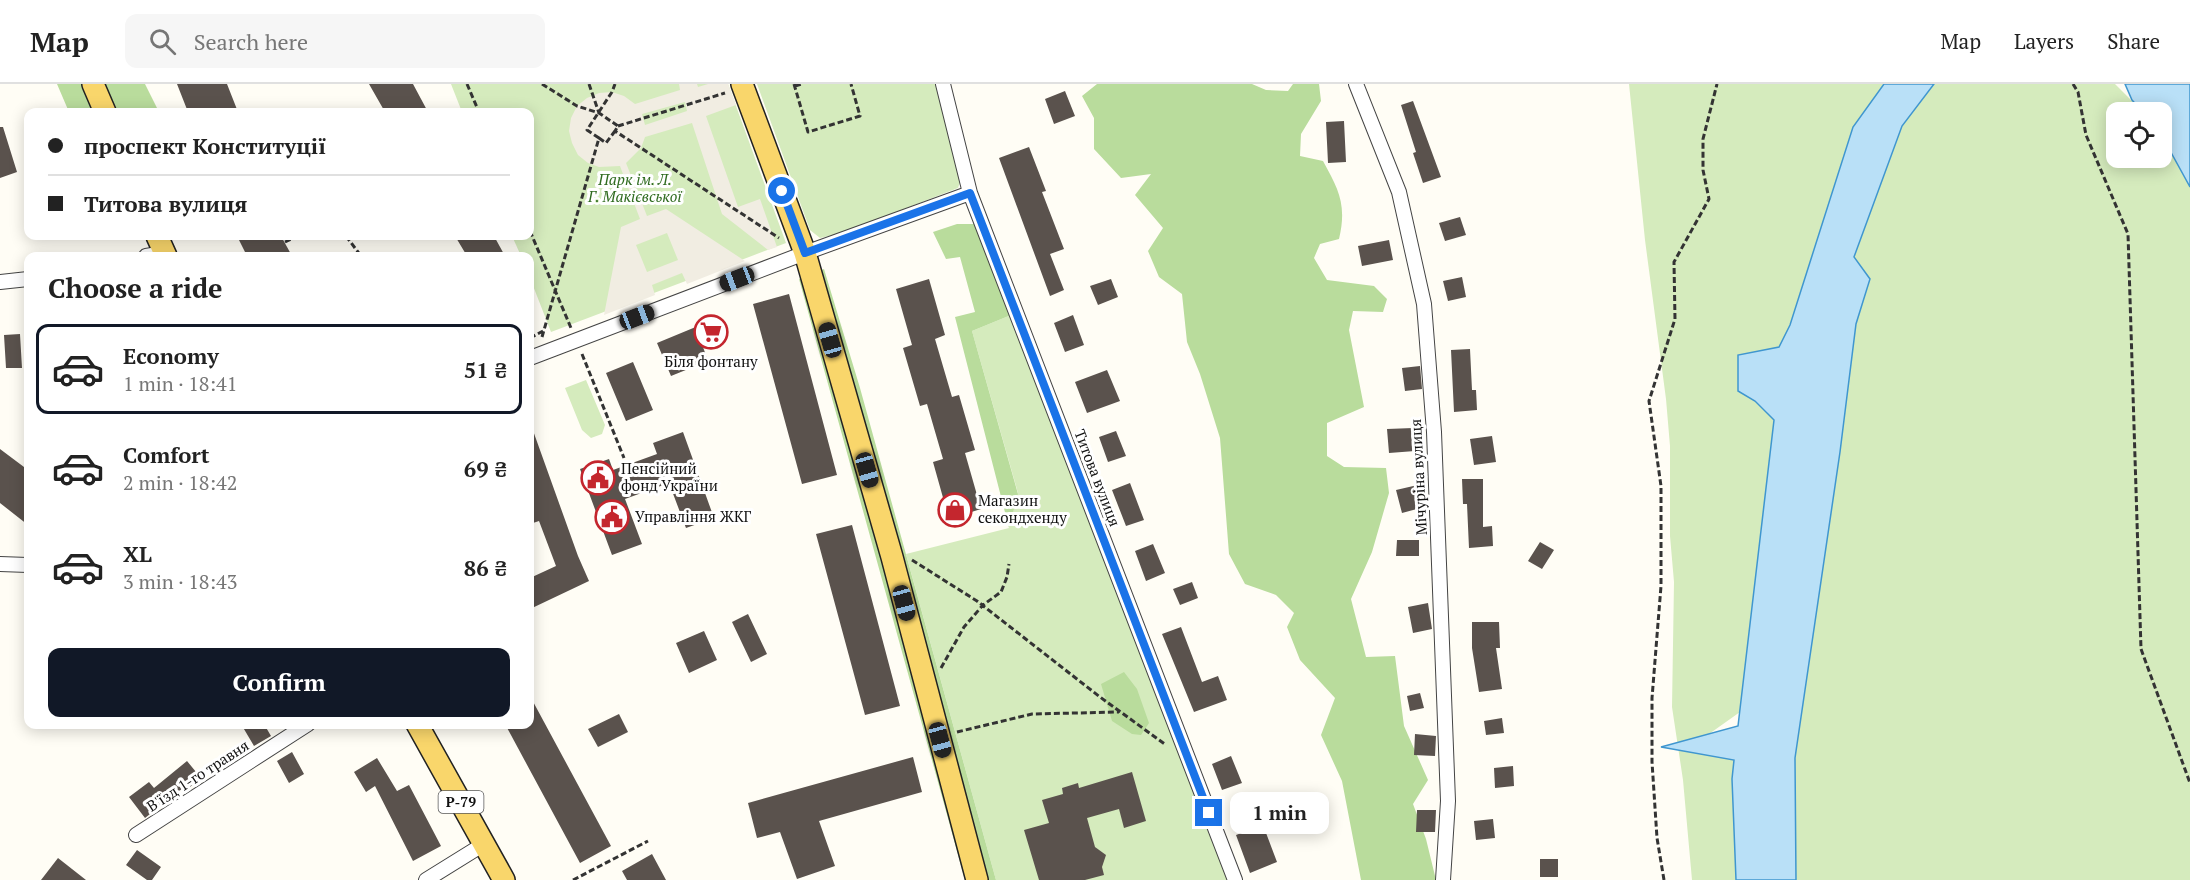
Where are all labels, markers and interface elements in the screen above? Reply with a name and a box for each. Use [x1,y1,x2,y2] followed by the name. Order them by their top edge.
[125,14,545,68] search box
[30,23,89,60] text: Map
[146,25,179,58] icon: search
[194,27,308,56] text: Search here
[1940,27,1981,55] text: Map
[2014,27,2074,55] text: Layers
[2107,27,2160,55] text: Share
[2106,102,2172,168] map controls
[2106,102,2172,168] button: locate
[84,131,327,160] text: проспект Конституції
[587,169,683,206] park label: Парк ім. Л. Г. Макієвської
[768,177,795,204] route start
[84,189,247,218] text: Титова вулиця
[717,264,757,294] car
[48,270,223,306] text: Choose a ride
[617,302,657,332] car
[693,314,729,350] supermarket icon: Біля фонтану
[816,320,844,360] car
[123,341,219,370] text: Economy
[51,342,105,396] icon: car
[664,351,758,371] place label: Біля фонтану
[464,355,507,384] text: 51 ₴
[123,370,237,397] text: 1 min · 18:41
[1405,418,1431,536] street label: Мічуріна вулиця
[1070,426,1126,529] street label: Титова вулиця
[123,440,209,469] text: Comfort
[51,441,105,495] icon: car
[853,450,881,490] car
[464,454,507,483] text: 69 ₴
[621,458,718,495] place label: Пенсійний фонд України
[580,460,616,496] public building icon: Пенсійний фонд України
[123,469,237,496] text: 2 min · 18:42
[978,490,1067,527] place label: Магазин секондхенду
[937,492,973,528] shop icon: Магазин секондхенду
[594,499,630,535] public building icon: Управління ЖКГ
[635,506,752,526] place label: Управління ЖКГ
[123,539,152,568] text: XL
[51,540,105,594] icon: car
[464,553,507,582] text: 86 ₴
[123,568,237,595] text: 3 min · 18:43
[891,583,917,623] car
[48,648,510,717] button: Confirm
[927,720,953,760] car
[143,735,252,816] street label: В'їзд 1-го травня
[438,791,484,813] road number: Р-79
[1230,792,1329,834] callout: 1 min
[1195,799,1222,826] route end
[1252,799,1307,826] text: 1 min

